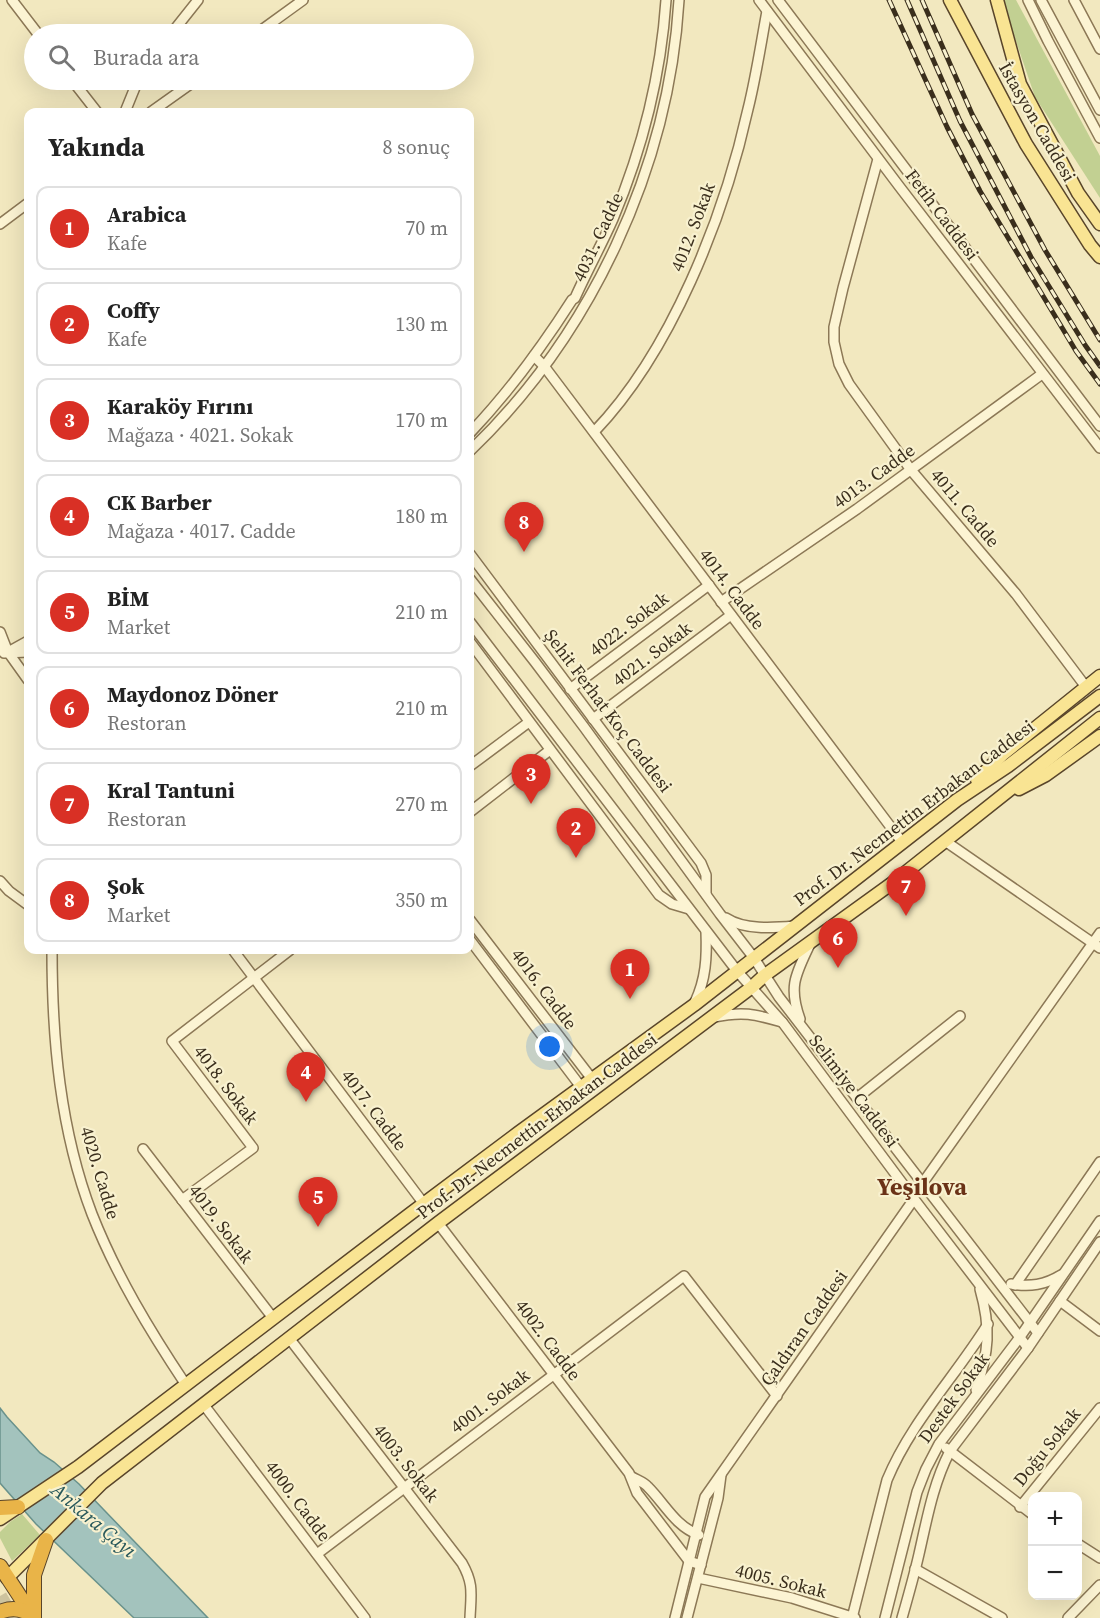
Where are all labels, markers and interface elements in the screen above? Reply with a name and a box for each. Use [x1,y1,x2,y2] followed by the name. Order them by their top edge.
[24,24,474,90] search box
[45,41,78,74] icon: search
[93,42,199,72] text: Burada ara
[993,57,1082,186] street label: İstasyon Caddesi
[48,129,145,165] text: Yakında
[382,133,450,161] text: 8 sonuç
[900,164,985,266] street label: Fetih Caddesi
[664,179,721,275] street label: 4012. Sokak
[566,188,629,285] street label: 4031. Cadde
[107,199,186,229] text: Arabica
[64,214,75,242] text: 1
[405,214,448,242] text: 70 m
[107,229,147,257] text: Kafe
[107,295,160,325] text: Coffy
[64,310,75,338] text: 2
[395,310,448,338] text: 130 m
[107,325,147,353] text: Kafe
[107,391,253,421] text: Karaköy Fırını
[64,406,75,434] text: 3
[395,406,448,434] text: 170 m
[107,421,293,449] text: Mağaza · 4021. Sokak
[828,437,920,514] street label: 4013. Cadde
[925,463,1006,552] street label: 4011. Cadde
[107,487,212,517] text: CK Barber
[64,502,75,530] text: 4
[395,502,448,530] text: 180 m
[504,502,544,552] pin: 8
[107,517,296,545] text: Mağaza · 4017. Cadde
[694,543,771,634] street label: 4014. Cadde
[107,583,149,613] text: BİM
[584,585,674,662] street label: 4022. Sokak
[64,598,75,626] text: 5
[395,598,448,626] text: 210 m
[107,613,170,641] text: Market
[607,615,697,692] street label: 4021. Sokak
[539,624,678,798] street label: Şehit Ferhat Koç Caddesi
[107,679,278,709] text: Maydonoz Döner
[64,694,75,722] text: 6
[395,694,448,722] text: 210 m
[107,709,187,737] text: Restoran
[788,714,1039,911] street label: Prof. Dr. Necmettin Erbakan Caddesi
[512,754,550,804] pin: 3
[107,775,235,805] text: Kral Tantuni
[64,790,75,818] text: 7
[395,790,448,818] text: 270 m
[107,805,187,833] text: Restoran
[556,808,596,858] pin: 2
[886,866,926,916] pin: 7
[107,871,144,901] text: Şok
[64,886,75,914] text: 8
[395,886,448,914] text: 350 m
[107,901,170,929] text: Market
[818,918,858,968] pin: 6
[506,943,583,1034] street label: 4016. Cadde
[610,950,650,999] pin: 1
[411,1027,662,1224] street label: Prof. Dr. Necmettin Erbakan Caddesi
[804,1029,905,1152] street label: Selimiye Caddesi
[535,1032,564,1061] your location
[188,1040,265,1130] street label: 4018. Sokak
[286,1052,326,1102] pin: 4
[336,1064,413,1155] street label: 4017. Cadde
[75,1123,126,1222] street label: 4020. Cadde
[877,1170,967,1203] district label: Yeşilova
[298,1178,338,1227] pin: 5
[183,1179,260,1269] street label: 4019. Sokak
[754,1265,853,1391] street label: Çaldıran Caddesi
[510,1294,587,1385] street label: 4002. Cadde
[912,1347,995,1448] street label: Destek Sokak
[445,1362,535,1439] street label: 4001. Sokak
[1007,1402,1086,1491] street label: Doğu Sokak
[368,1418,445,1507] street label: 4003. Sokak
[260,1455,337,1546] street label: 4000. Cadde
[44,1475,143,1564] water label: Ankara Çayı
[1028,1492,1082,1600] map controls
[1028,1492,1082,1546] button: +
[1028,1546,1082,1600] button: −
[733,1557,830,1604] street label: 4005. Sokak

